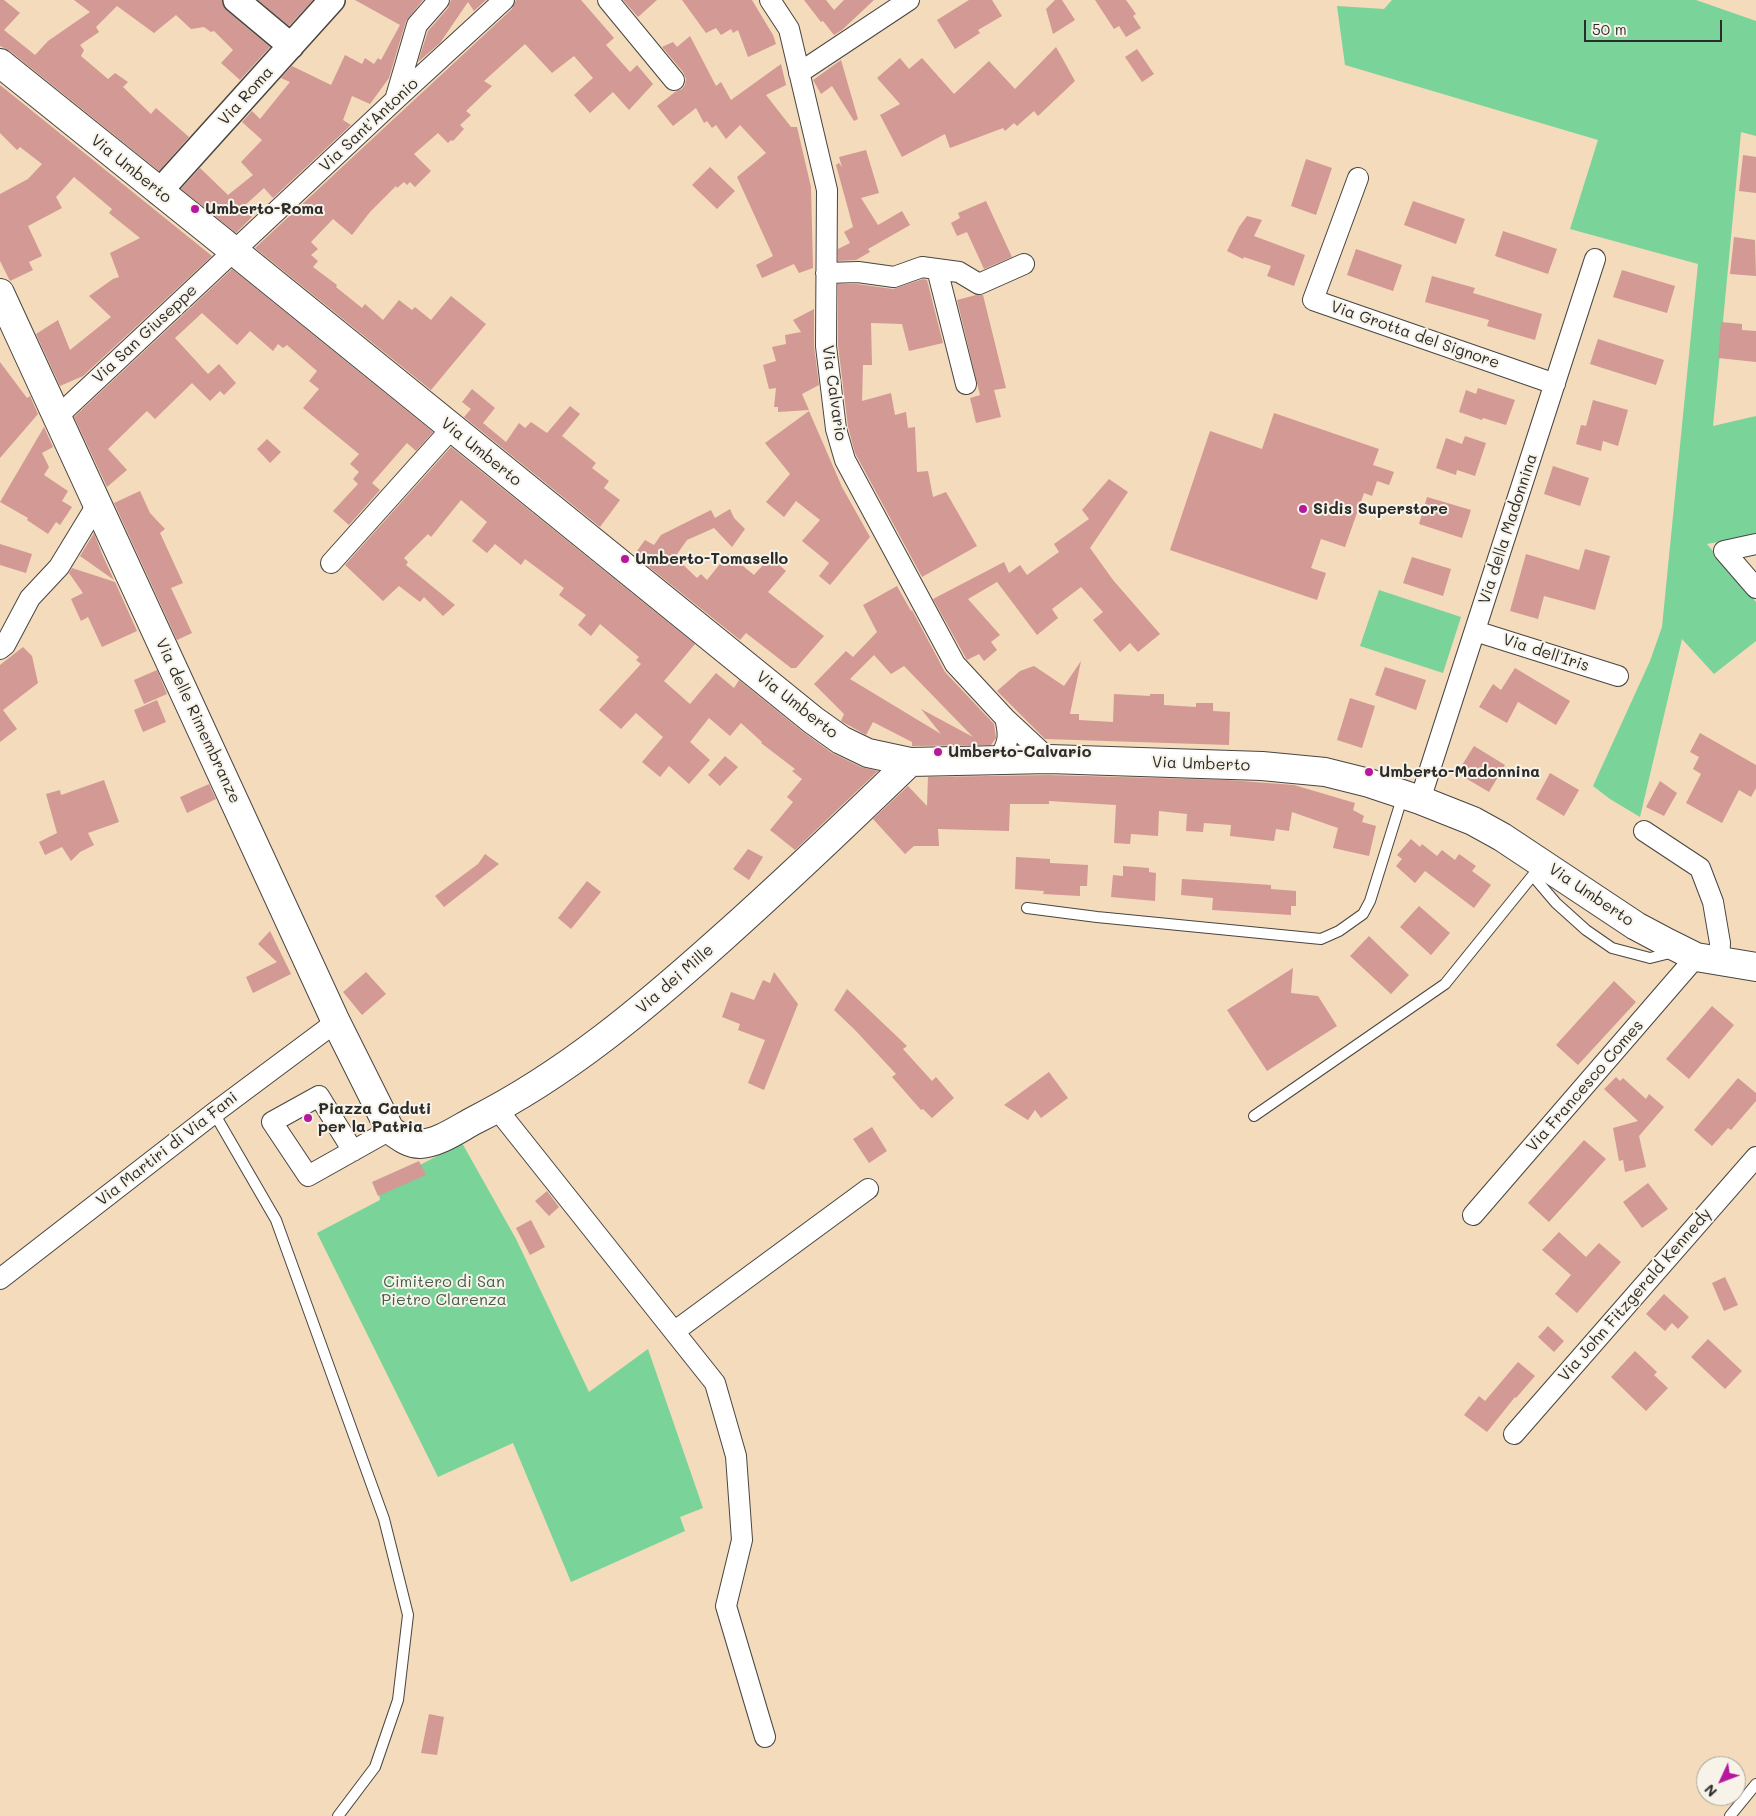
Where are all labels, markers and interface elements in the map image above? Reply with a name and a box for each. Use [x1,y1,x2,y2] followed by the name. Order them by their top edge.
[1586,10,1724,42] scale bar
[1592,19,1627,39] text: 50 m
[215,63,277,129] street label: Via Roma
[315,74,423,176] street label: Via Sant'Antonio
[87,131,175,207] street label: Via Umberto
[205,199,324,219] place label: Umberto-Roma
[189,203,201,215] marker: Umberto-Roma
[89,281,201,387] street label: Via San Giuseppe
[1328,297,1502,373] street label: Via Grotta del Signore
[818,344,850,442] street label: Via Calvario
[437,414,525,490] street label: Via Umberto
[1475,451,1541,607] street label: Via della Madonnina
[1313,499,1448,519] place label: Sidis Superstore
[1297,503,1309,515] marker: Sidis Superstore
[635,549,788,569] place label: Umberto-Tomasello
[619,553,631,565] marker: Umberto-Tomasello
[1500,630,1592,676] street label: Via dell'Iris
[151,635,245,807] street label: Via delle Rimembranze
[752,667,842,743] street label: Via Umberto
[948,742,1092,762] place label: Umberto-Calvario
[932,746,944,758] marker: Umberto-Calvario
[1152,753,1250,775] street label: Via Umberto
[1379,762,1540,782] place label: Umberto-Madonnina
[1363,766,1375,778] marker: Umberto-Madonnina
[1545,860,1637,930] street label: Via Umberto
[633,940,717,1018] street label: Via dei Mille
[1522,1016,1648,1156] street label: Via Francesco Comes
[92,1088,242,1210] street label: Via Martiri di Via Fani
[318,1099,431,1137] place label: Piazza Caduti per la Patria
[302,1112,314,1124] marker: Piazza Caduti per la Patria
[1554,1204,1716,1386] street label: Via John Fitzgerald Kennedy
[381,1272,507,1310] park label: Cimitero di San Pietro Clarenza
[1696,1756,1746,1806] north arrow
[1700,1781,1721,1801] text: N

